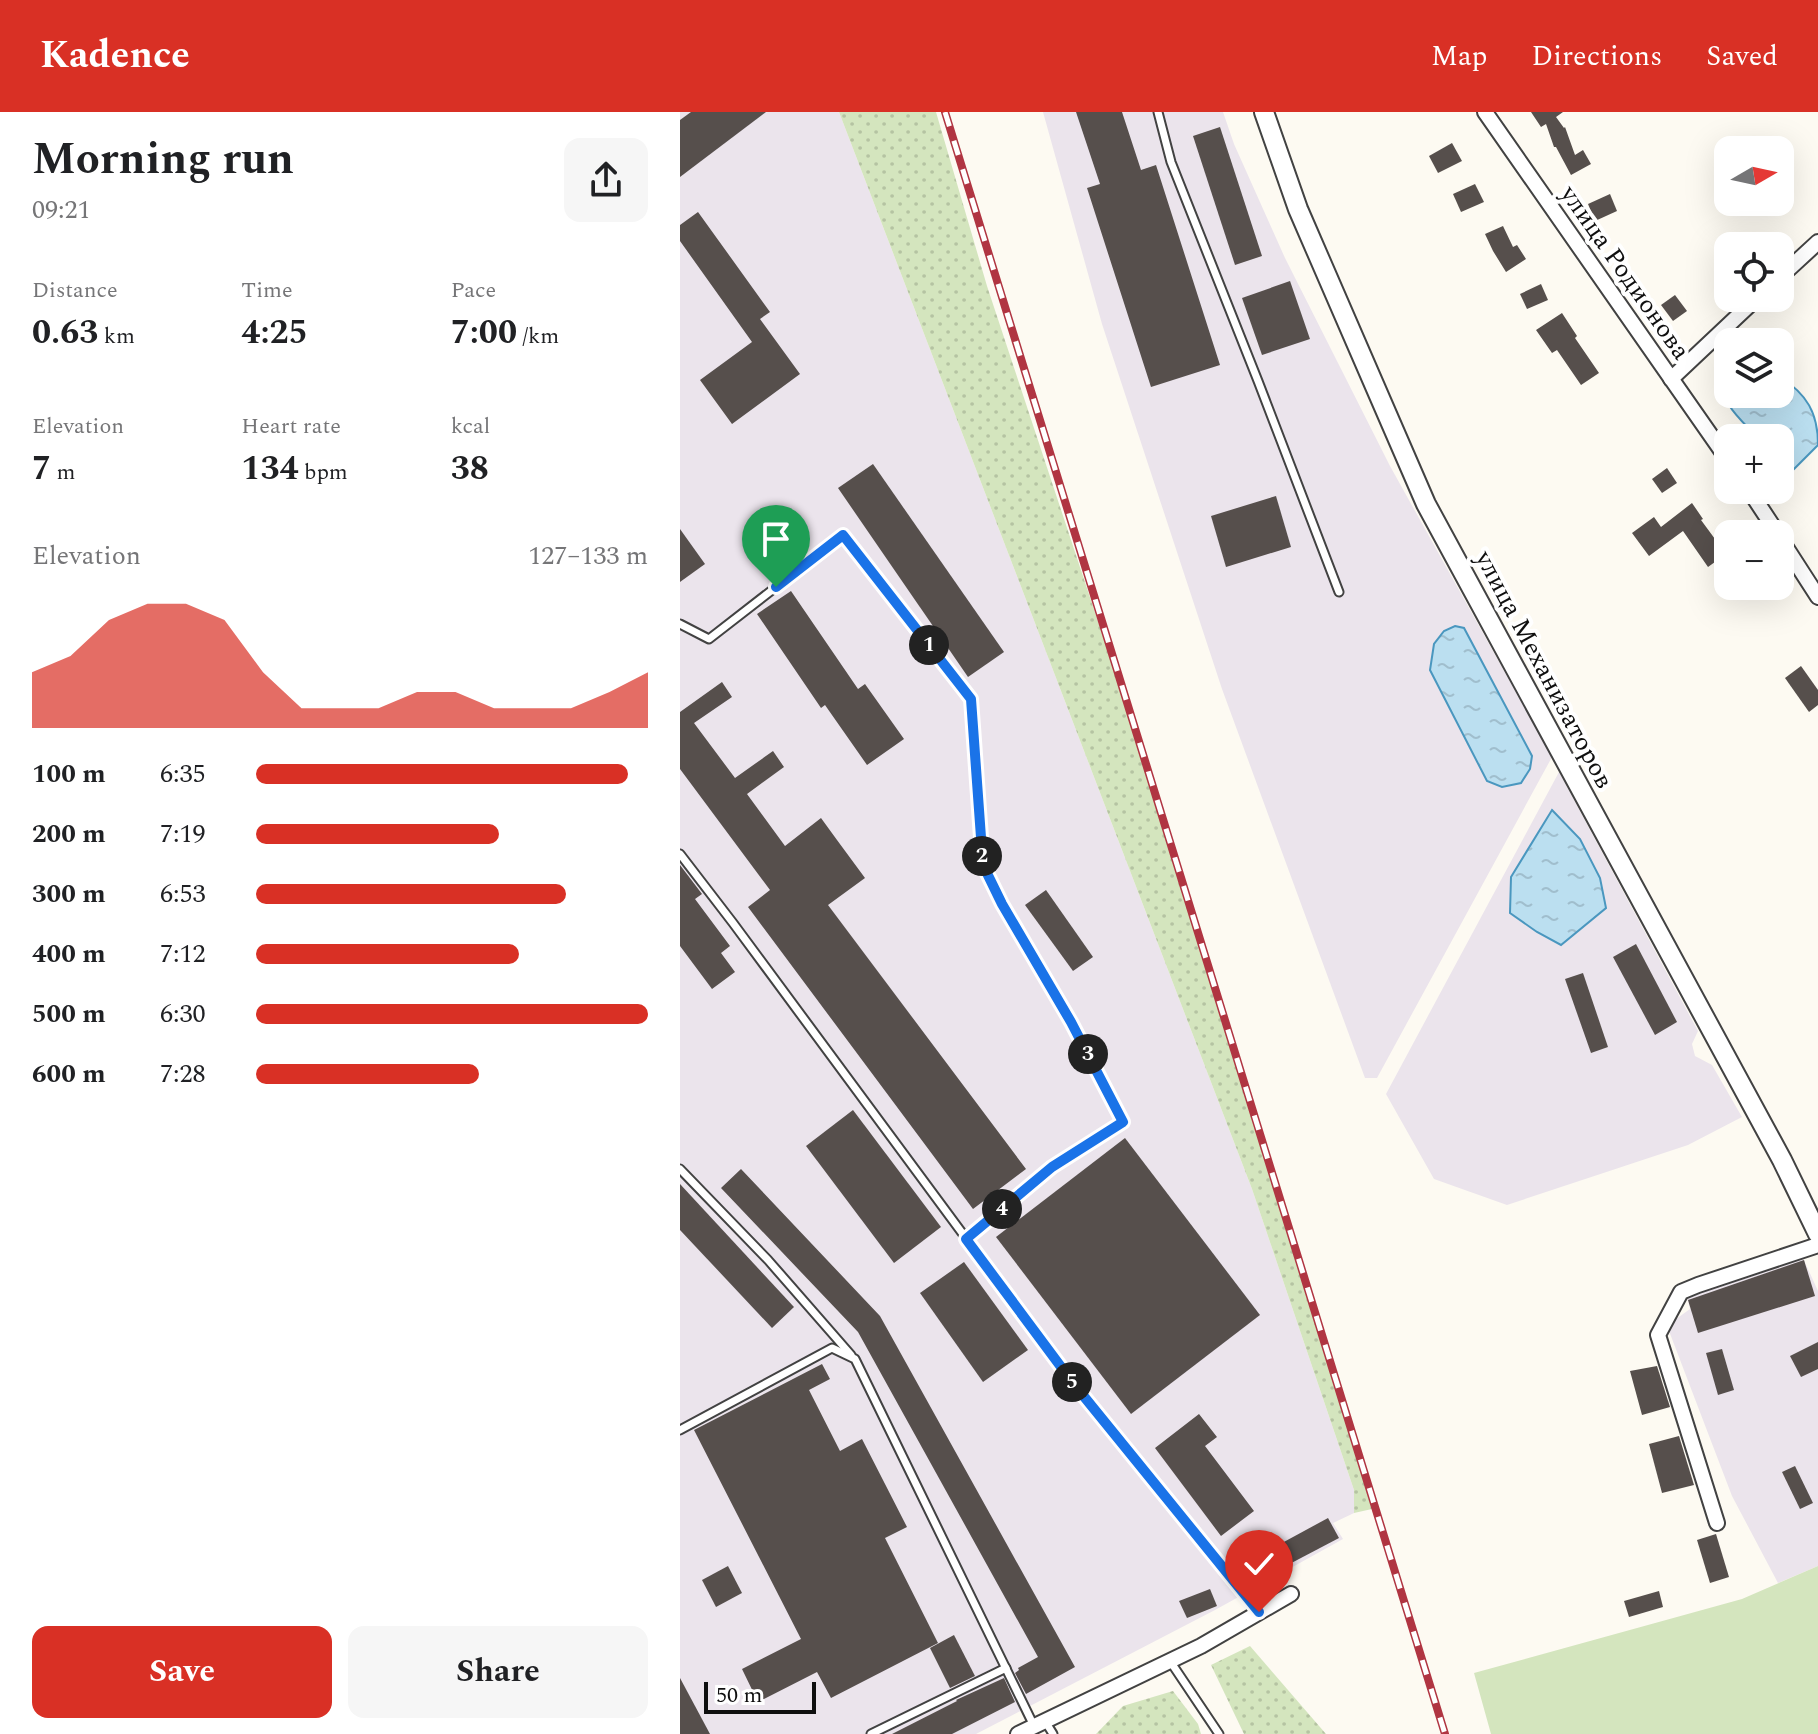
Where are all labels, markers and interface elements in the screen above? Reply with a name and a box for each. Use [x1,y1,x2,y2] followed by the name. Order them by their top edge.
[40,27,190,85] text: Kadence
[1431,35,1488,78] text: Map
[1532,35,1662,78] text: Directions
[1706,35,1778,78] text: Saved
[32,126,294,193] text: Morning run
[1714,136,1794,216] north arrow
[1714,136,1794,600] map controls
[564,138,648,222] button: share
[1549,176,1701,368] street label: улица Родионова
[32,190,91,230] text: 09:21
[1714,232,1794,312] button: locate
[32,274,118,307] text: Distance
[241,274,293,307] text: Time
[451,274,496,307] text: Pace
[32,307,98,359] text: 0.63
[241,307,308,359] text: 4:25
[451,307,517,359] text: 7:00
[98,320,135,353] text: km
[517,320,559,353] text: /km
[1714,328,1794,408] button: layers
[32,410,124,443] text: Elevation
[241,410,341,443] text: Heart rate
[451,410,490,443] text: kcal
[1714,424,1794,504] button: +
[32,443,51,495] text: 7
[241,443,299,495] text: 134
[451,443,489,495] text: 38
[51,456,76,489] text: m
[299,456,348,489] text: bpm
[742,505,810,587] pin
[754,517,798,561] icon: arrive
[1714,520,1794,600] button: −
[32,536,141,576] text: Elevation
[528,536,648,576] text: 127–133 m
[1464,543,1624,796] street label: улица Механизаторов
[909,625,949,665] pin: 1
[923,628,935,661] text: 1
[32,754,106,794] text: 100 m
[160,754,206,794] text: 6:35
[32,814,106,854] text: 200 m
[160,814,206,854] text: 7:19
[962,836,1002,876] pin: 2
[976,839,988,872] text: 2
[32,874,106,914] text: 300 m
[160,874,206,914] text: 6:53
[32,934,106,974] text: 400 m
[160,934,206,974] text: 7:12
[32,994,106,1034] text: 500 m
[160,994,206,1034] text: 6:30
[1068,1034,1108,1074] pin: 3
[1082,1037,1094,1070] text: 3
[32,1054,106,1094] text: 600 m
[160,1054,206,1094] text: 7:28
[982,1189,1022,1229] pin: 4
[996,1192,1008,1225] text: 4
[1052,1362,1092,1402] pin: 5
[1066,1365,1078,1398] text: 5
[1225,1530,1293,1612] pin
[1237,1542,1281,1586] icon: check
[32,1626,332,1718] button: Save
[348,1626,648,1718] button: Share
[704,1678,816,1714] scale bar
[716,1679,762,1712] text: 50 m

